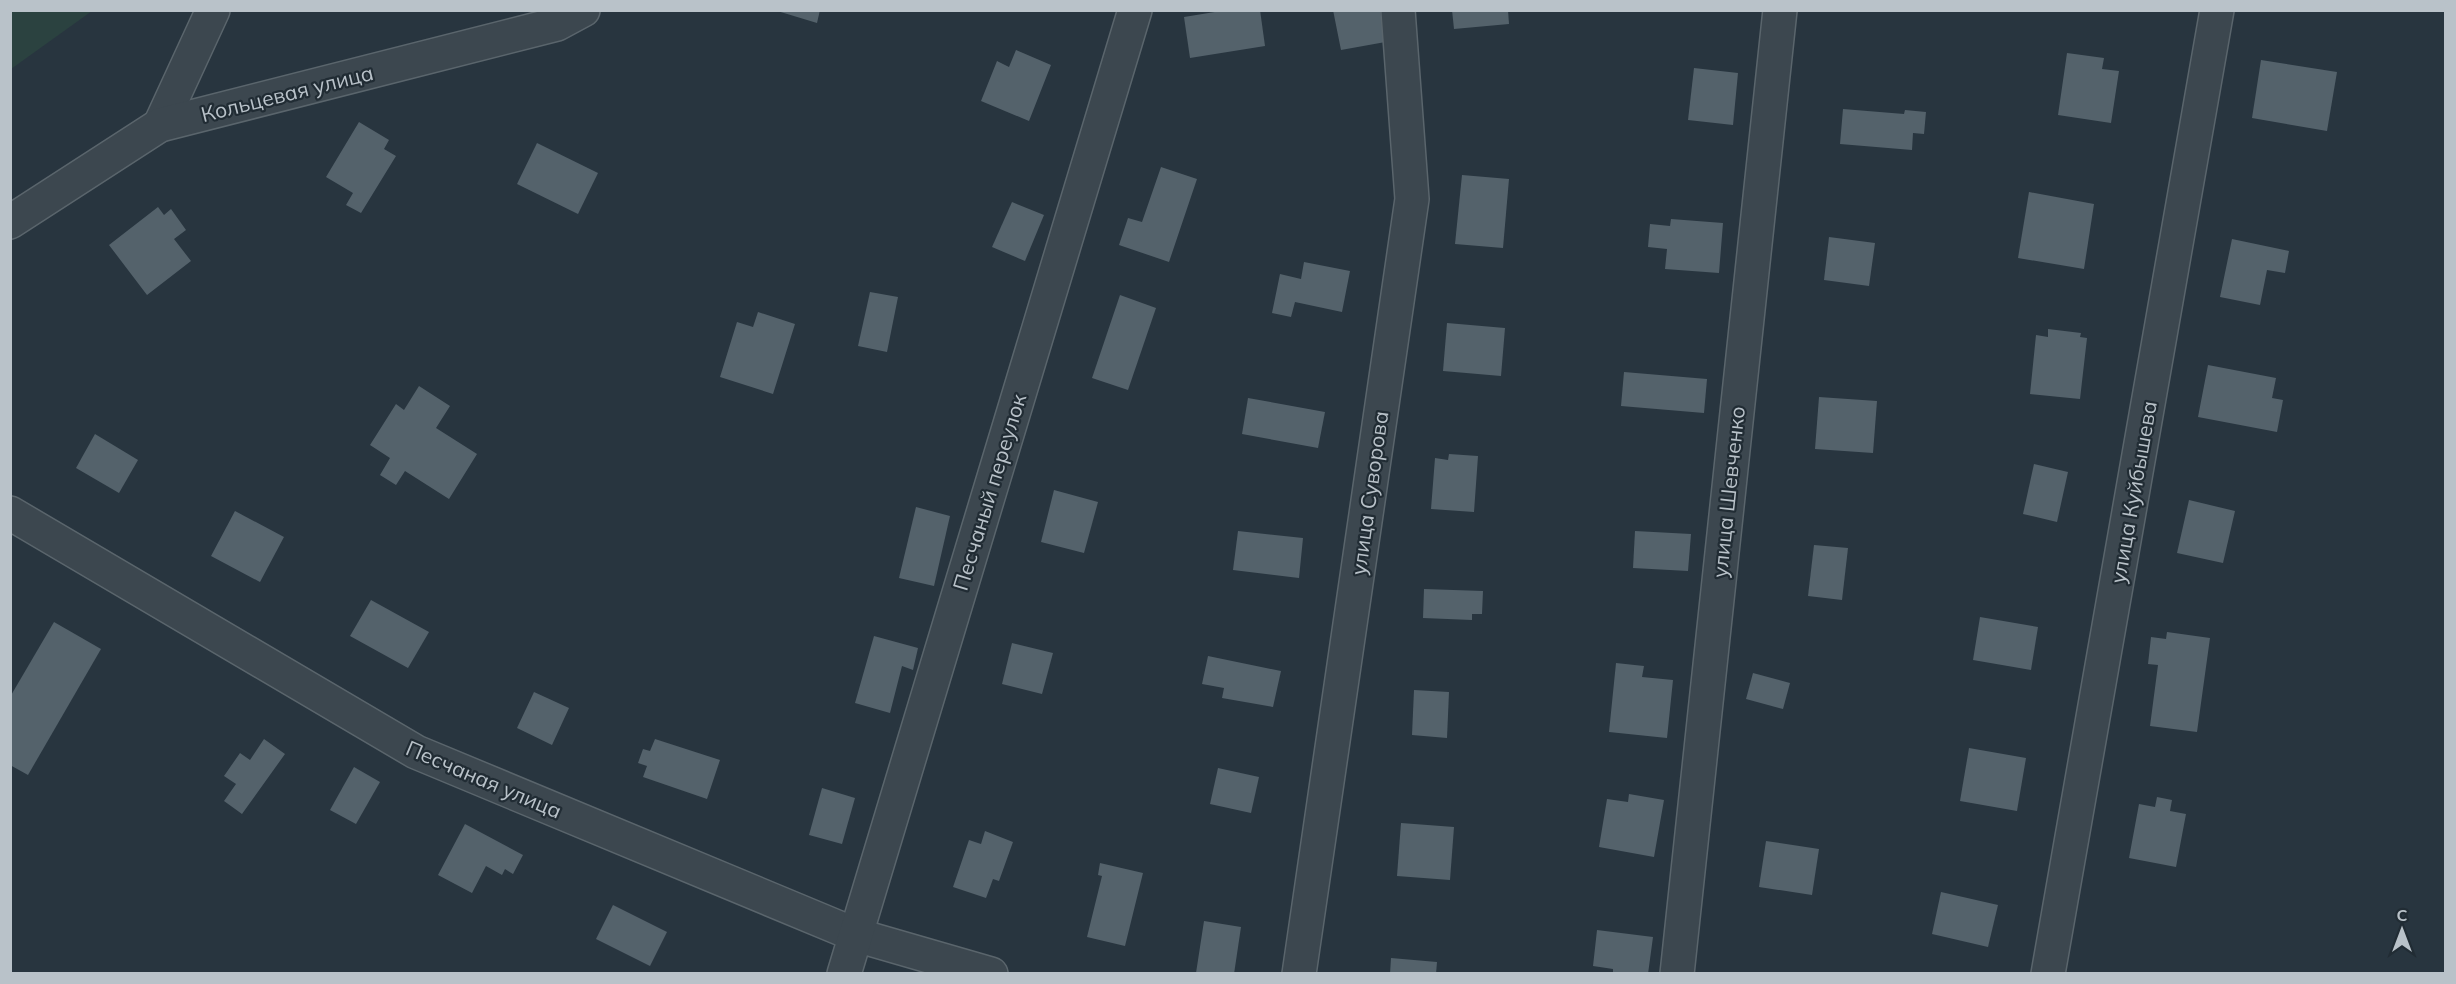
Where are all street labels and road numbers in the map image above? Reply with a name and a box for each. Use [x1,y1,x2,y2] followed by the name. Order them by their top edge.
[198,59,376,127] street label: Кольцевая улица
[947,390,1031,593] street label: Песчаный переулок
[2104,399,2162,585] street label: улица Куйбышева
[1706,405,1750,579] street label: улица Шевченко
[1345,409,1393,577] street label: улица Суворова
[402,735,566,823] street label: Песчаная улица

